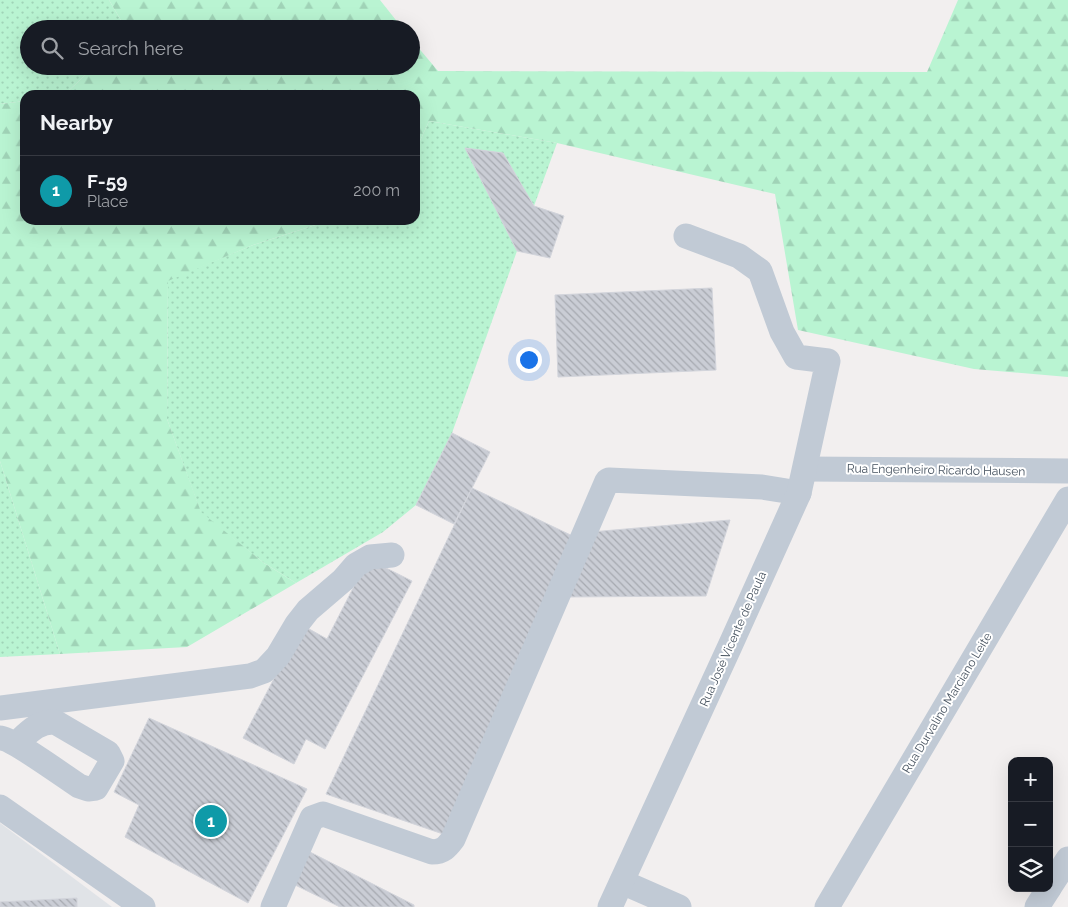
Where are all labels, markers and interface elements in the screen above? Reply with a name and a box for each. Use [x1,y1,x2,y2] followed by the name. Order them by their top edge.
[20,20,420,75] search box
[38,34,66,62] icon: search
[78,37,184,59] text: Search here
[40,110,113,135] text: Nearby
[87,170,127,192] text: F-59
[52,181,60,200] text: 1
[353,181,400,200] text: 200 m
[87,192,128,211] text: Place
[516,347,542,373] your location
[847,461,1025,479] street label: Rua Engenheiro Ricardo Hausen
[697,569,769,709] street label: Rua José Vicente de Paula
[899,630,995,776] street label: Rua Durvalino Marciano Leite
[1008,757,1053,892] map controls
[1008,757,1053,802] button: +
[195,802,227,840] pin: 1
[1008,802,1053,847] button: −
[1008,847,1053,892] button: layers

